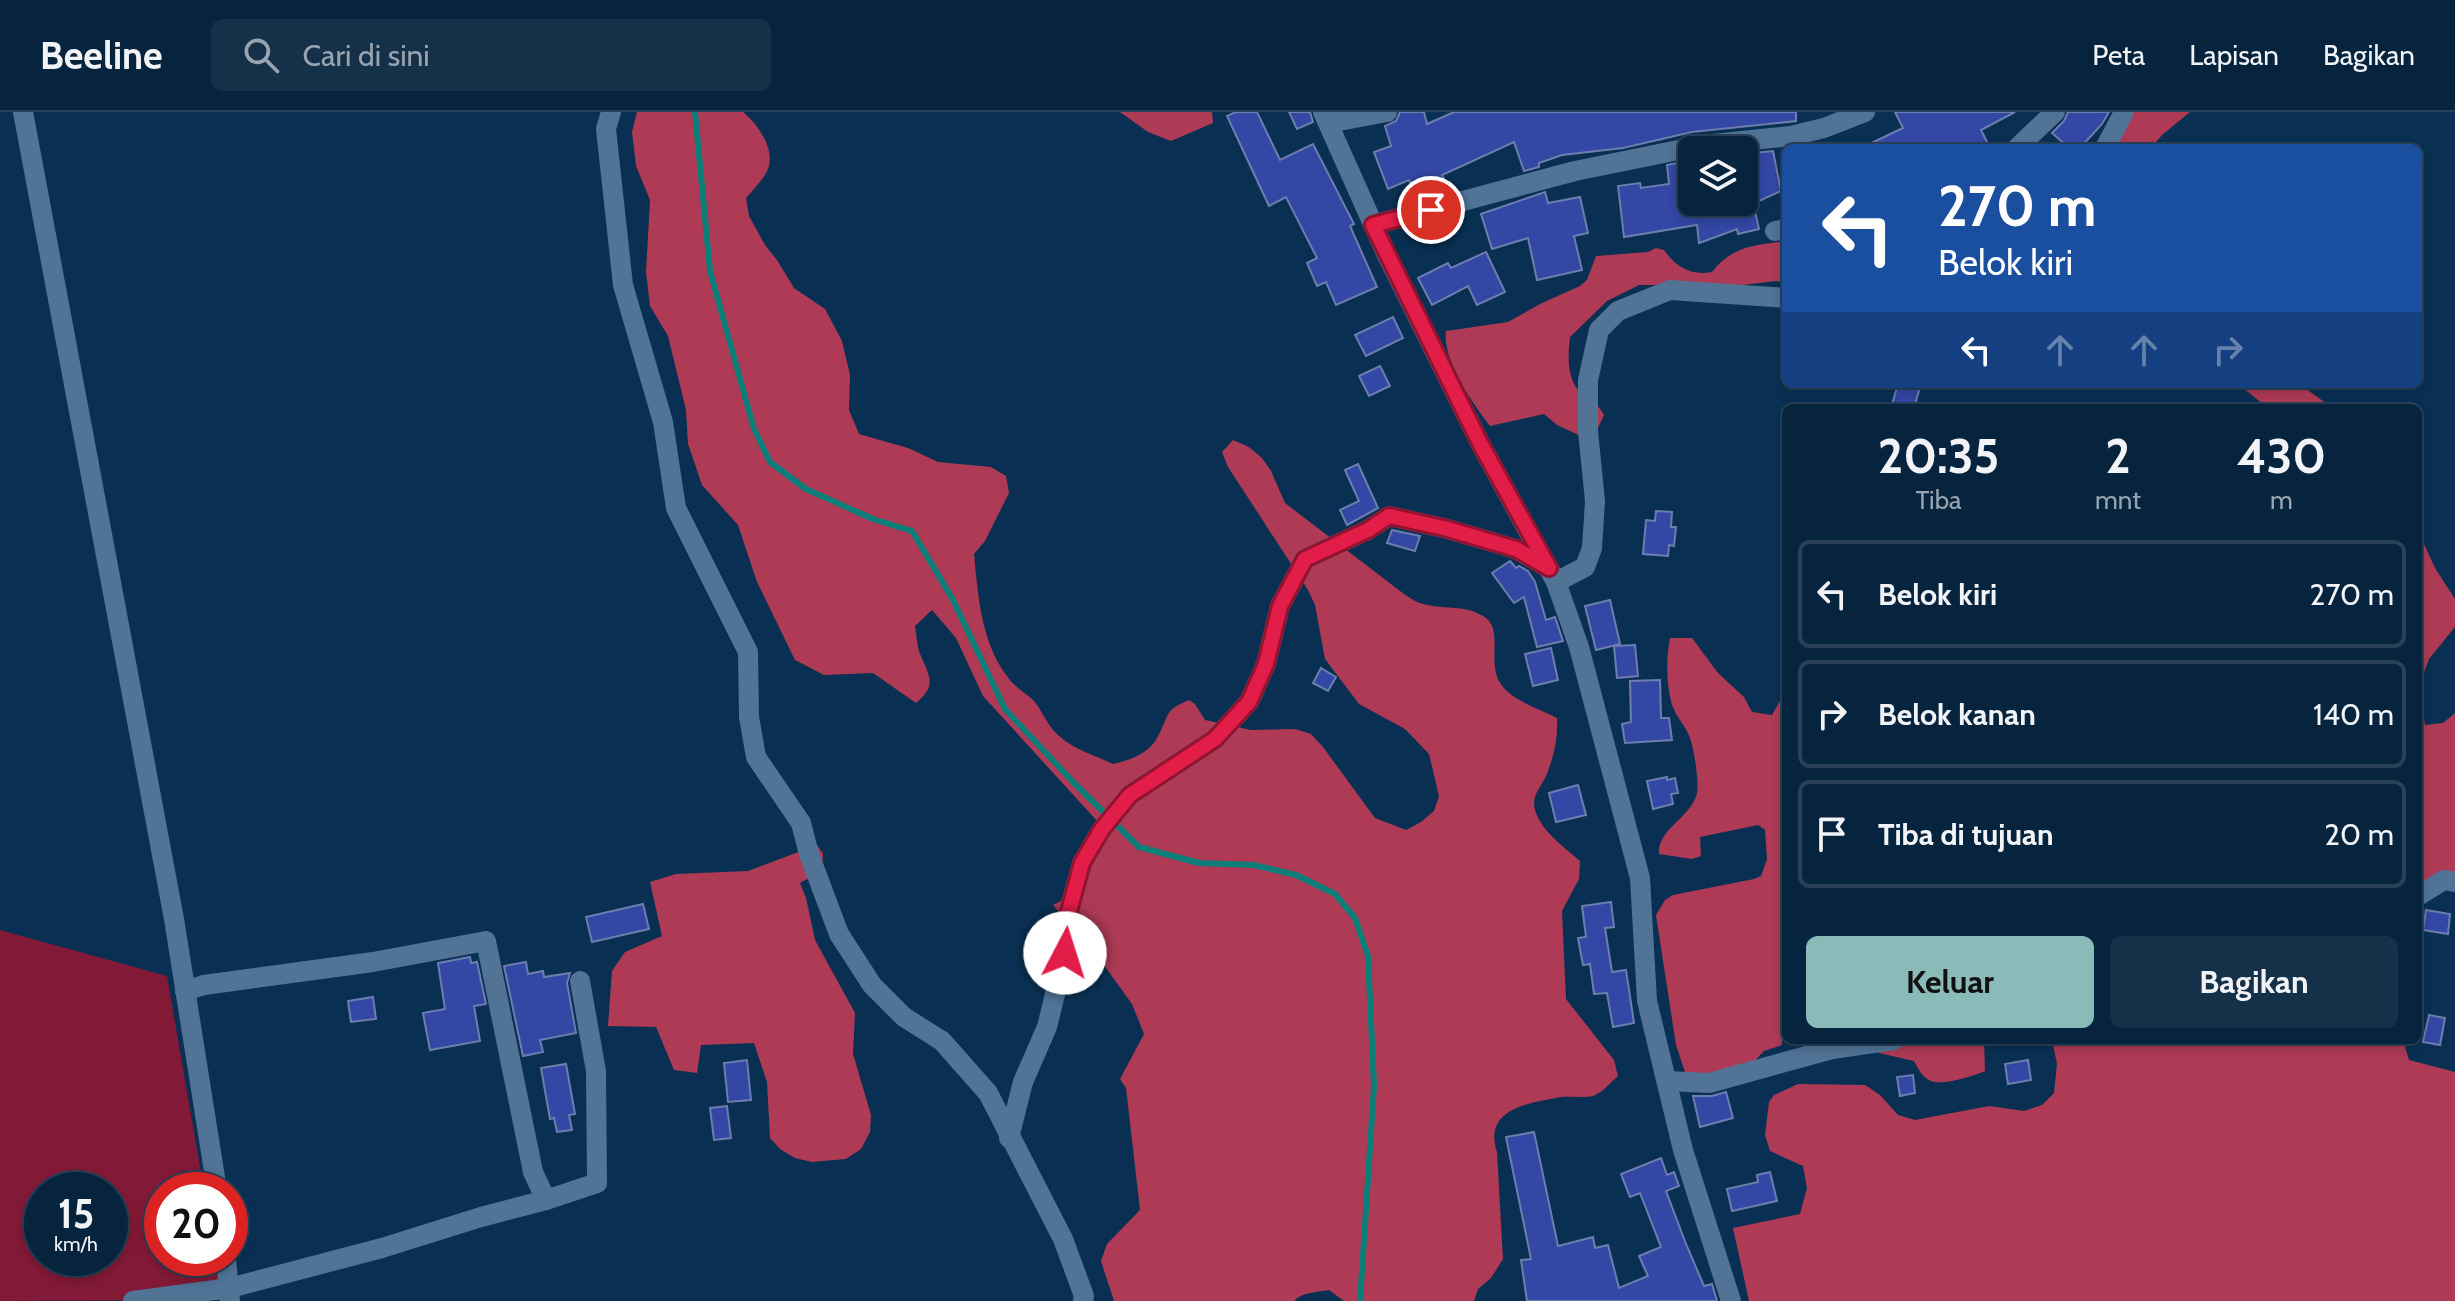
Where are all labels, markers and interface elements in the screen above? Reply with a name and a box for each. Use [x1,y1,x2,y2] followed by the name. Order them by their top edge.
[211,19,771,91] search box
[40,32,163,79] text: Beeline
[239,33,283,77] icon: search
[303,37,430,74] text: Cari di sini
[2092,38,2145,72] text: Peta
[2189,38,2279,72] text: Lapisan
[2323,38,2415,72] text: Bagikan
[1678,136,1758,216] map controls
[1678,136,1758,216] button: layers
[1938,172,2096,240] text: 270 m
[1397,176,1465,244] pin
[1806,176,1910,280] icon: left
[1409,188,1453,232] icon: arrive
[1938,240,2073,284] text: Belok kiri
[1954,328,1998,372] icon: left
[2038,328,2082,372] icon: ahead
[2122,328,2166,372] icon: ahead
[2206,328,2250,372] icon: right
[1878,427,1999,485] text: 20:35
[2105,427,2131,485] text: 2
[2237,427,2326,485] text: 430
[1916,484,1962,516] text: Tiba
[2095,484,2141,516] text: mnt
[2270,484,2293,516] text: m
[1810,572,1854,616] icon: left
[1878,576,1997,613] text: Belok kiri
[2309,576,2394,613] text: 270 m
[1810,692,1854,736] icon: right
[1878,696,2036,733] text: Belok kanan
[2313,696,2394,733] text: 140 m
[1810,812,1854,856] icon: arrive
[1878,816,2054,853] text: Tiba di tujuan
[2324,816,2394,853] text: 20 m
[1023,911,1107,995] position arrow
[1806,936,2094,1028] button: Keluar
[2110,936,2398,1028] button: Bagikan
[144,1172,248,1276] speed limit sign: 20
[58,1189,94,1238] text: 15
[54,1232,98,1256] text: km/h

